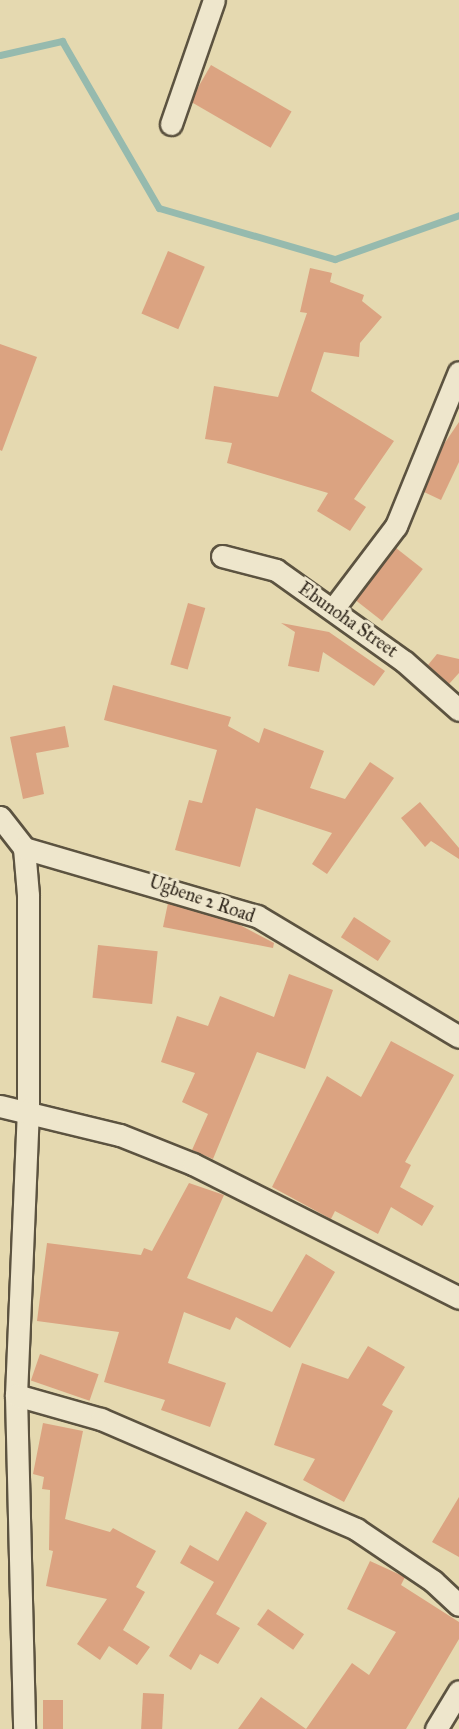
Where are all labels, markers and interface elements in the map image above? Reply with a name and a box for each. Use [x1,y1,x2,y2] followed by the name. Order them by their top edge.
[294,578,402,662] street label: Ebunoha Street
[146,871,258,927] street label: Ugbene 2 Road

